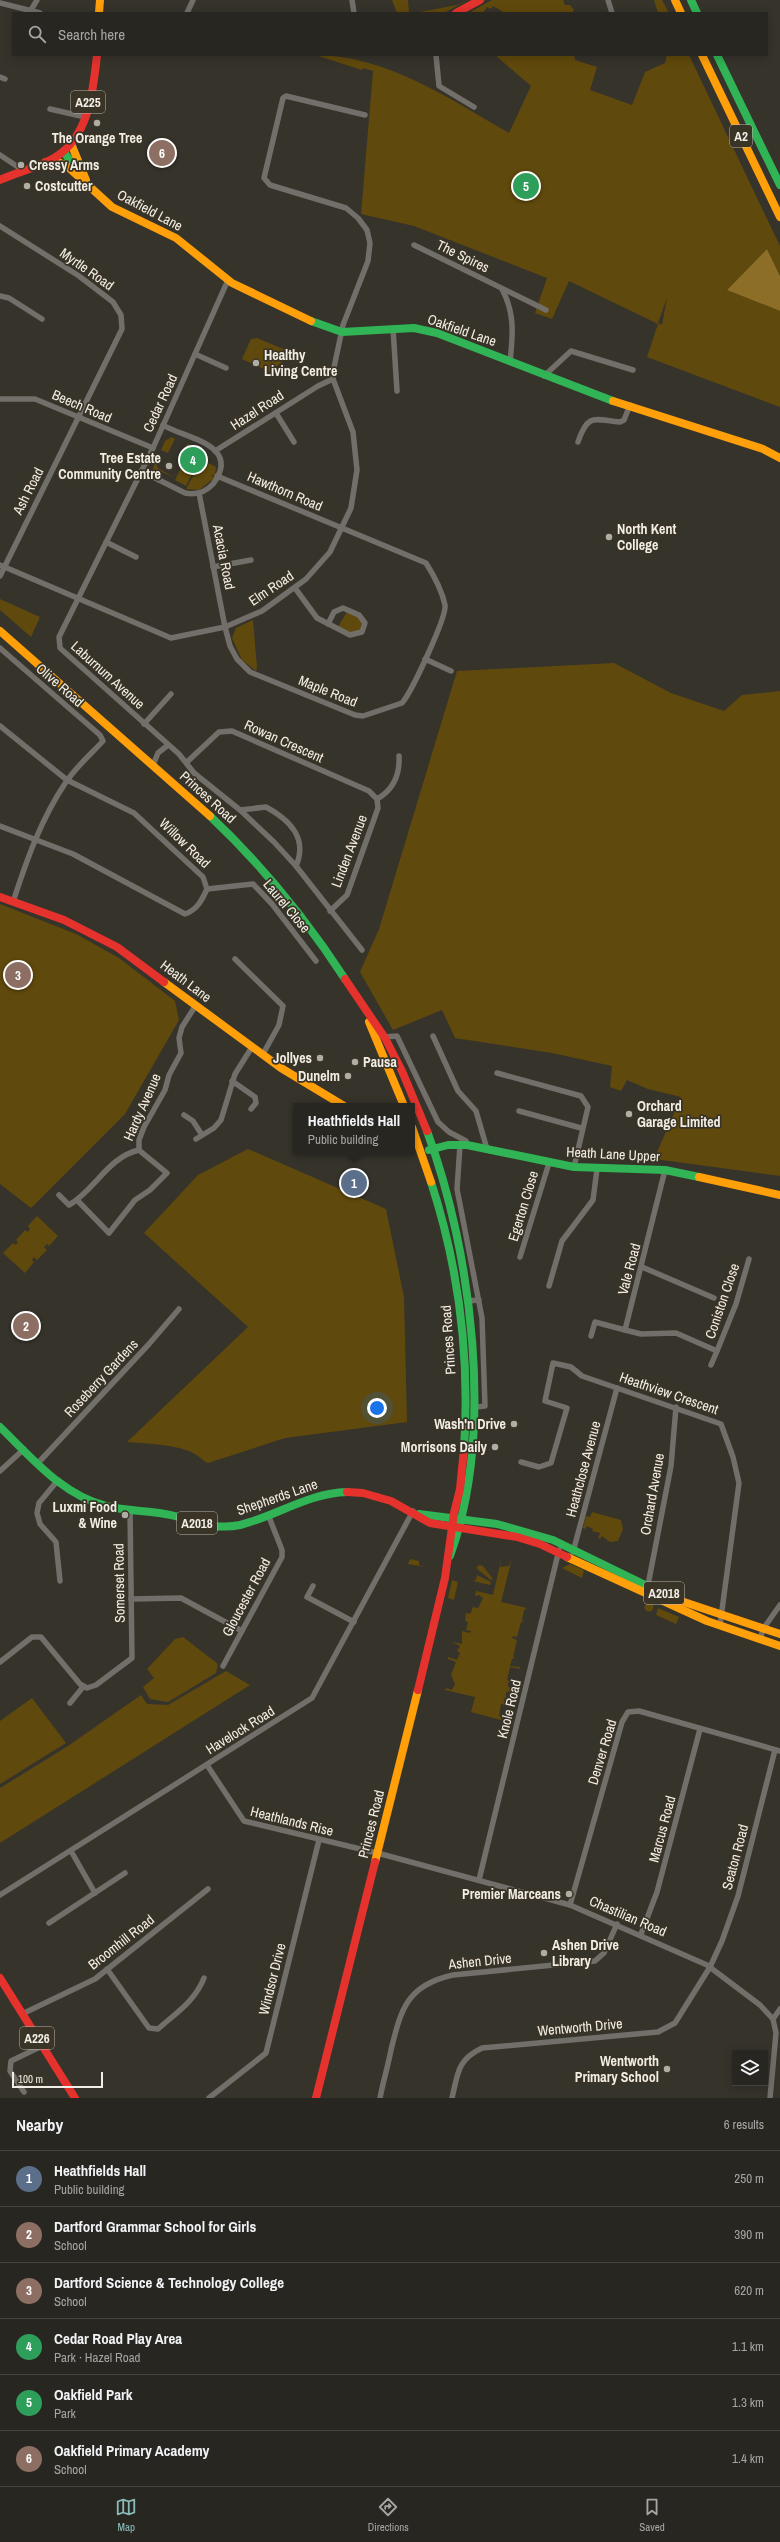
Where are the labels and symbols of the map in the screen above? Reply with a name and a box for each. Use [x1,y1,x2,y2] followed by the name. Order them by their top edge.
[71,91,105,113] road number: A225
[92,118,102,128] marker: The Orange Tree
[730,125,752,147] road number: A2
[52,129,142,147] place label: The Orange Tree
[149,138,175,168] pin: 6
[29,156,99,174] place label: Cressy Arms
[16,160,26,170] marker: Cressy Arms
[513,171,539,201] pin: 5
[35,177,93,195] place label: Costcutter
[22,181,32,191] marker: Costcutter
[114,185,186,235] street label: Oakfield Lane
[434,236,492,277] street label: The Spires
[56,244,118,294] street label: Myrtle Road
[425,310,499,350] street label: Oakfield Lane
[264,346,337,380] place label: Healthy Living Centre
[251,358,261,368] marker: Healthy Living Centre
[139,371,181,435] street label: Cedar Road
[49,385,115,427] street label: Beech Road
[227,386,287,434] street label: Hazel Road
[180,445,206,475] pin: 4
[58,449,161,483] place label: Tree Estate Community Centre
[164,461,174,471] marker: Tree Estate Community Centre
[8,464,47,518] street label: Ash Road
[245,467,325,515] street label: Hawthorn Road
[617,520,676,554] place label: North Kent College
[209,522,239,591] street label: Acacia Road
[604,532,614,542] marker: North Kent College
[245,566,297,610] street label: Elm Road
[67,637,149,713] street label: Laburnum Avenue
[32,659,88,711] street label: Olive Road
[296,671,360,711] street label: Maple Road
[242,716,326,766] street label: Rowan Crescent
[176,767,240,827] street label: Princes Road
[327,812,371,890] street label: Linden Avenue
[156,814,214,872] street label: Willow Road
[259,876,315,936] street label: Laurel Close
[157,956,215,1006] street label: Heath Lane
[5,960,31,990] pin: 3
[273,1049,312,1067] place label: Jollyes
[315,1053,325,1063] marker: Jollyes
[363,1053,397,1071] place label: Pausa
[350,1057,360,1067] marker: Pausa
[298,1067,340,1085] place label: Dunelm
[119,1070,165,1144] street label: Hardy Avenue
[343,1071,353,1081] marker: Dunelm
[637,1097,721,1131] place label: Orchard Garage Limited
[624,1109,634,1119] marker: Orchard Garage Limited
[566,1143,660,1165] street label: Heath Lane Upper
[341,1168,367,1198] pin: 1
[504,1169,542,1243] street label: Egerton Close
[613,1241,645,1297] street label: Vale Road
[701,1261,743,1341] street label: Coniston Close
[437,1305,459,1375] street label: Princes Road
[13,1311,39,1341] pin: 2
[60,1335,142,1421] street label: Roseberry Gardens
[617,1368,721,1418] street label: Heathview Crescent
[367,1398,387,1418] your location
[434,1415,506,1433] place label: Wash'n Drive
[509,1419,519,1429] marker: Wash'n Drive
[562,1419,604,1519] street label: Heathclose Avenue
[401,1438,488,1456] place label: Morrisons Daily
[490,1442,500,1452] marker: Morrisons Daily
[636,1452,668,1536] street label: Orchard Avenue
[234,1475,320,1519] street label: Shepherds Lane
[53,1498,117,1532] place label: Luxmi Food & Wine
[120,1510,130,1520] marker: Luxmi Food & Wine
[177,1512,217,1534] road number: A2018
[109,1543,129,1623] street label: Somerset Road
[218,1555,274,1639] street label: Gloucester Road
[644,1582,684,1604] road number: A2018
[493,1678,525,1740] street label: Knole Road
[202,1702,278,1758] street label: Havelock Road
[584,1717,620,1787] street label: Denver Road
[354,1788,388,1860] street label: Princes Road
[644,1794,680,1864] street label: Marcus Road
[249,1802,335,1840] street label: Heathlands Rise
[718,1822,752,1892] street label: Seaton Road
[462,1885,561,1903] place label: Premier Marceans
[564,1889,574,1899] marker: Premier Marceans
[587,1892,669,1940] street label: Chastilian Road
[84,1911,158,1973] street label: Broomhill Road
[552,1936,619,1970] place label: Ashen Drive Library
[254,1941,290,2017] street label: Windsor Drive
[539,1948,549,1958] marker: Ashen Drive Library
[447,1949,512,1973] street label: Ashen Drive
[537,2014,623,2040] street label: Wentworth Drive
[20,2027,54,2049] road number: A226
[575,2052,659,2086] place label: Wentworth Primary School
[662,2064,672,2074] marker: Wentworth Primary School
[12,2070,103,2089] scale bar

